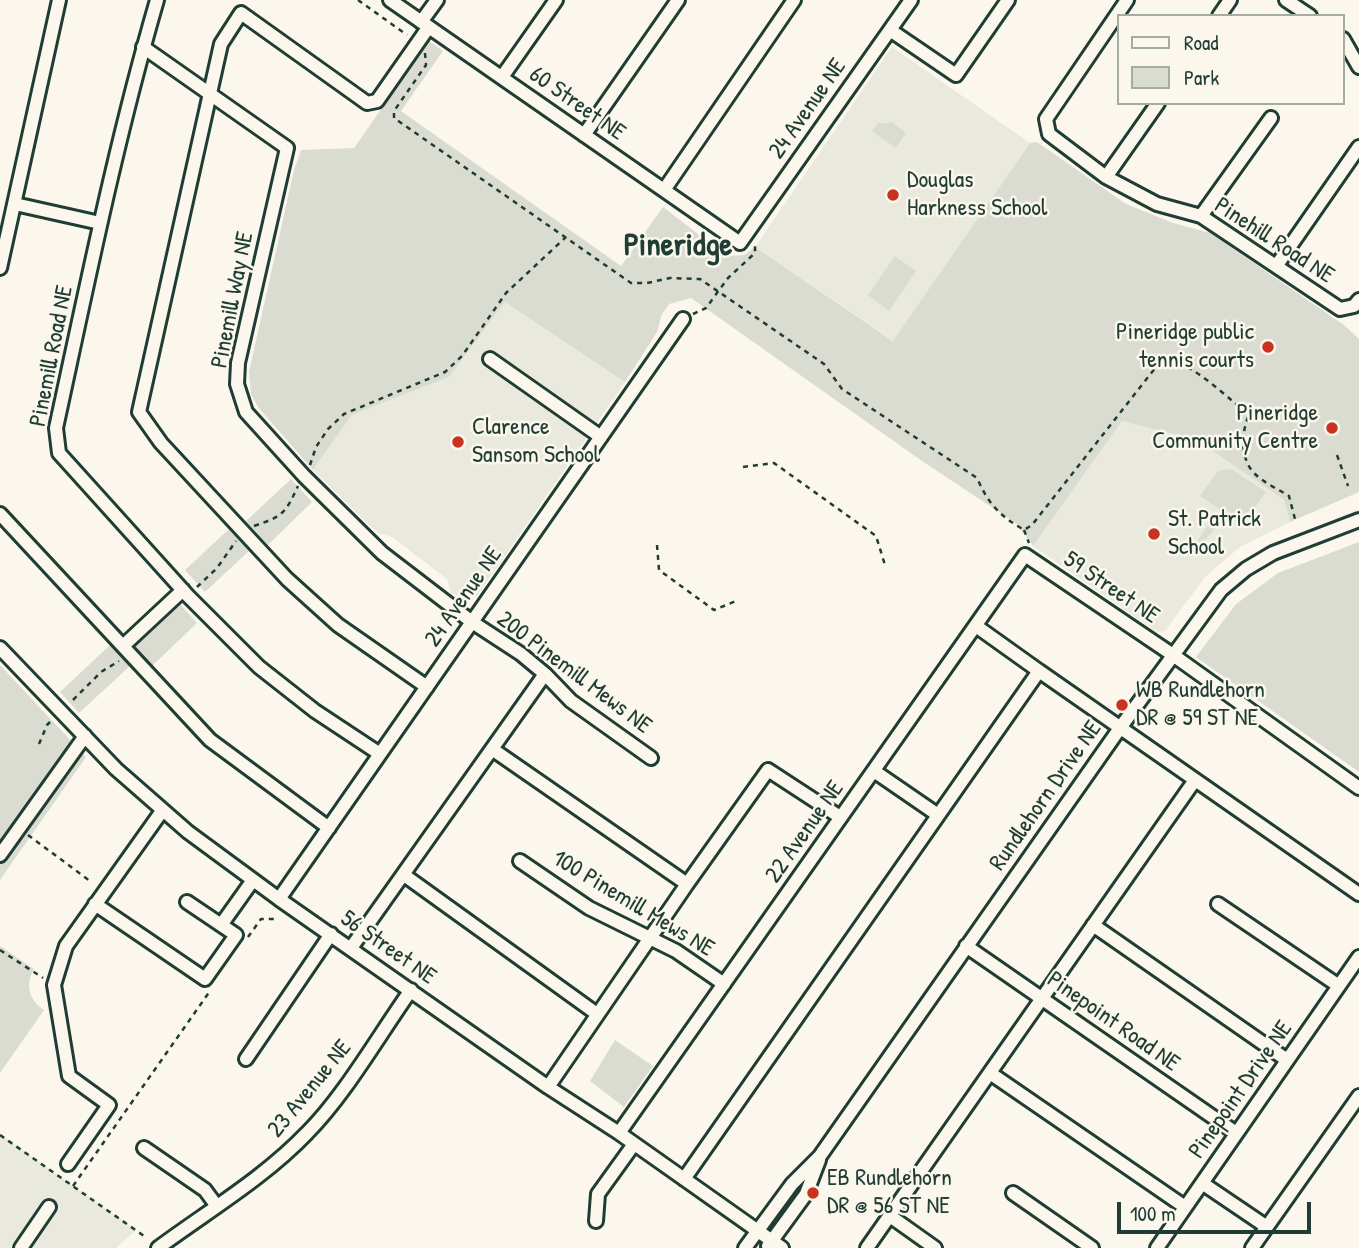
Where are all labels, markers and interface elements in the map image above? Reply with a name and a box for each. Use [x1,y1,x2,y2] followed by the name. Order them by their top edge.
[1118,14,1345,105] legend
[1184,28,1218,57] text: Road
[763,53,853,165] street label: 24 Avenue NE
[523,60,631,148] street label: 60 Street NE
[1184,63,1219,92] text: Park
[907,167,1047,223] place label: Douglas Harkness School
[885,187,901,203] marker: Douglas Harkness School
[1209,192,1339,290] street label: Pinehill Road NE
[624,227,732,265] district label: Pineridge
[206,229,260,371] street label: Pinemill Way NE
[24,283,80,429] street label: Pinemill Road NE
[1116,319,1254,375] place label: Pineridge public tennis courts
[1260,339,1276,355] marker: Pineridge public tennis courts
[1152,400,1318,456] place label: Pineridge Community Centre
[472,414,600,470] place label: Clarence Sansom School
[1324,420,1340,436] marker: Pineridge Community Centre
[450,434,466,450] marker: Clarence Sansom School
[1168,506,1261,562] place label: St. Patrick School
[1146,526,1162,542] marker: St. Patrick School
[419,541,509,653] street label: 24 Avenue NE
[1058,546,1164,630] street label: 59 Street NE
[491,605,657,741] street label: 200 Pinemill Mews NE
[1136,677,1265,733] place label: WB Rundlehorn DR @ 59 ST NE
[1114,697,1130,713] marker: WB Rundlehorn DR @ 59 ST NE
[984,716,1108,876] street label: Rundlehorn Drive NE
[759,776,851,888] street label: 22 Avenue NE
[547,844,719,964] street label: 100 Pinemill Mews NE
[335,905,441,991] street label: 56 Street NE
[1041,966,1185,1078] street label: Pinepoint Road NE
[1183,1016,1299,1164] street label: Pinepoint Drive NE
[262,1034,358,1144] street label: 23 Avenue NE
[827,1165,952,1221] place label: EB Rundlehorn DR @ 56 ST NE
[805,1185,821,1201] marker: EB Rundlehorn DR @ 56 ST NE
[1121,1188,1315,1232] scale bar
[1130,1199,1176,1228] text: 100 m

